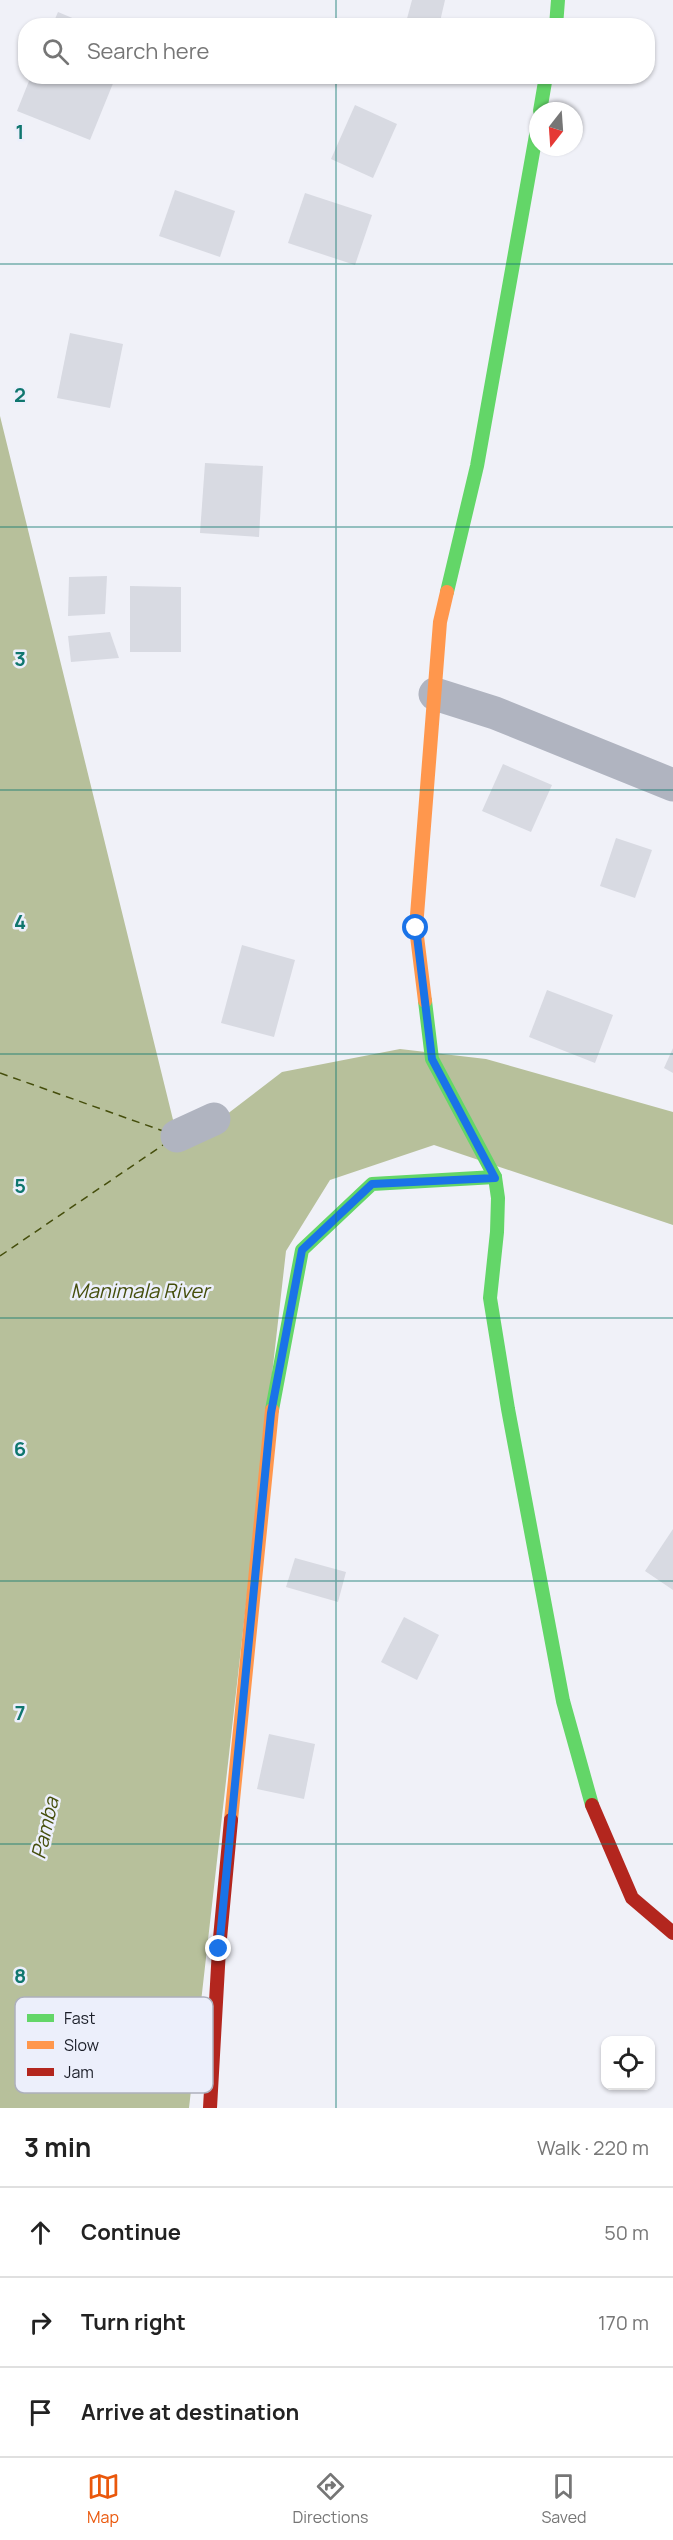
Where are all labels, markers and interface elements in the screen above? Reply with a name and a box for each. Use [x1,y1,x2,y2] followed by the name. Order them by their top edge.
[18,18,655,84] search box
[39,35,72,68] icon: search
[87,36,209,66] text: Search here
[529,102,583,156] north arrow
[16,118,24,145] text: 1
[14,381,26,408] text: 2
[14,645,26,672] text: 3
[14,908,26,935] text: 4
[402,914,428,940] route start
[14,1172,26,1199] text: 5
[71,1277,212,1304] water label: Manimala River
[14,1435,26,1462] text: 6
[15,1699,25,1726] text: 7
[24,1793,65,1861] water label: Pamba
[205,1935,231,1961] route end
[14,1962,26,1989] text: 8
[15,1997,213,2093] legend
[64,2007,95,2029] text: Fast
[64,2034,99,2056] text: Slow
[601,2036,655,2090] map controls
[601,2036,655,2090] button: locate
[64,2061,94,2083] text: Jam
[24,2129,91,2165] text: 3 min
[537,2134,649,2161] text: Walk · 220 m
[24,2216,57,2249] icon: ahead
[81,2217,181,2247] text: Continue
[604,2219,649,2246] text: 50 m
[24,2306,57,2339] icon: right
[81,2307,186,2337] text: Turn right
[598,2309,649,2336] text: 170 m
[24,2396,57,2429] icon: arrive
[81,2397,299,2427] text: Arrive at destination
[87,2470,120,2528] tab: Map
[293,2470,368,2528] tab: Directions
[541,2470,586,2528] tab: Saved

